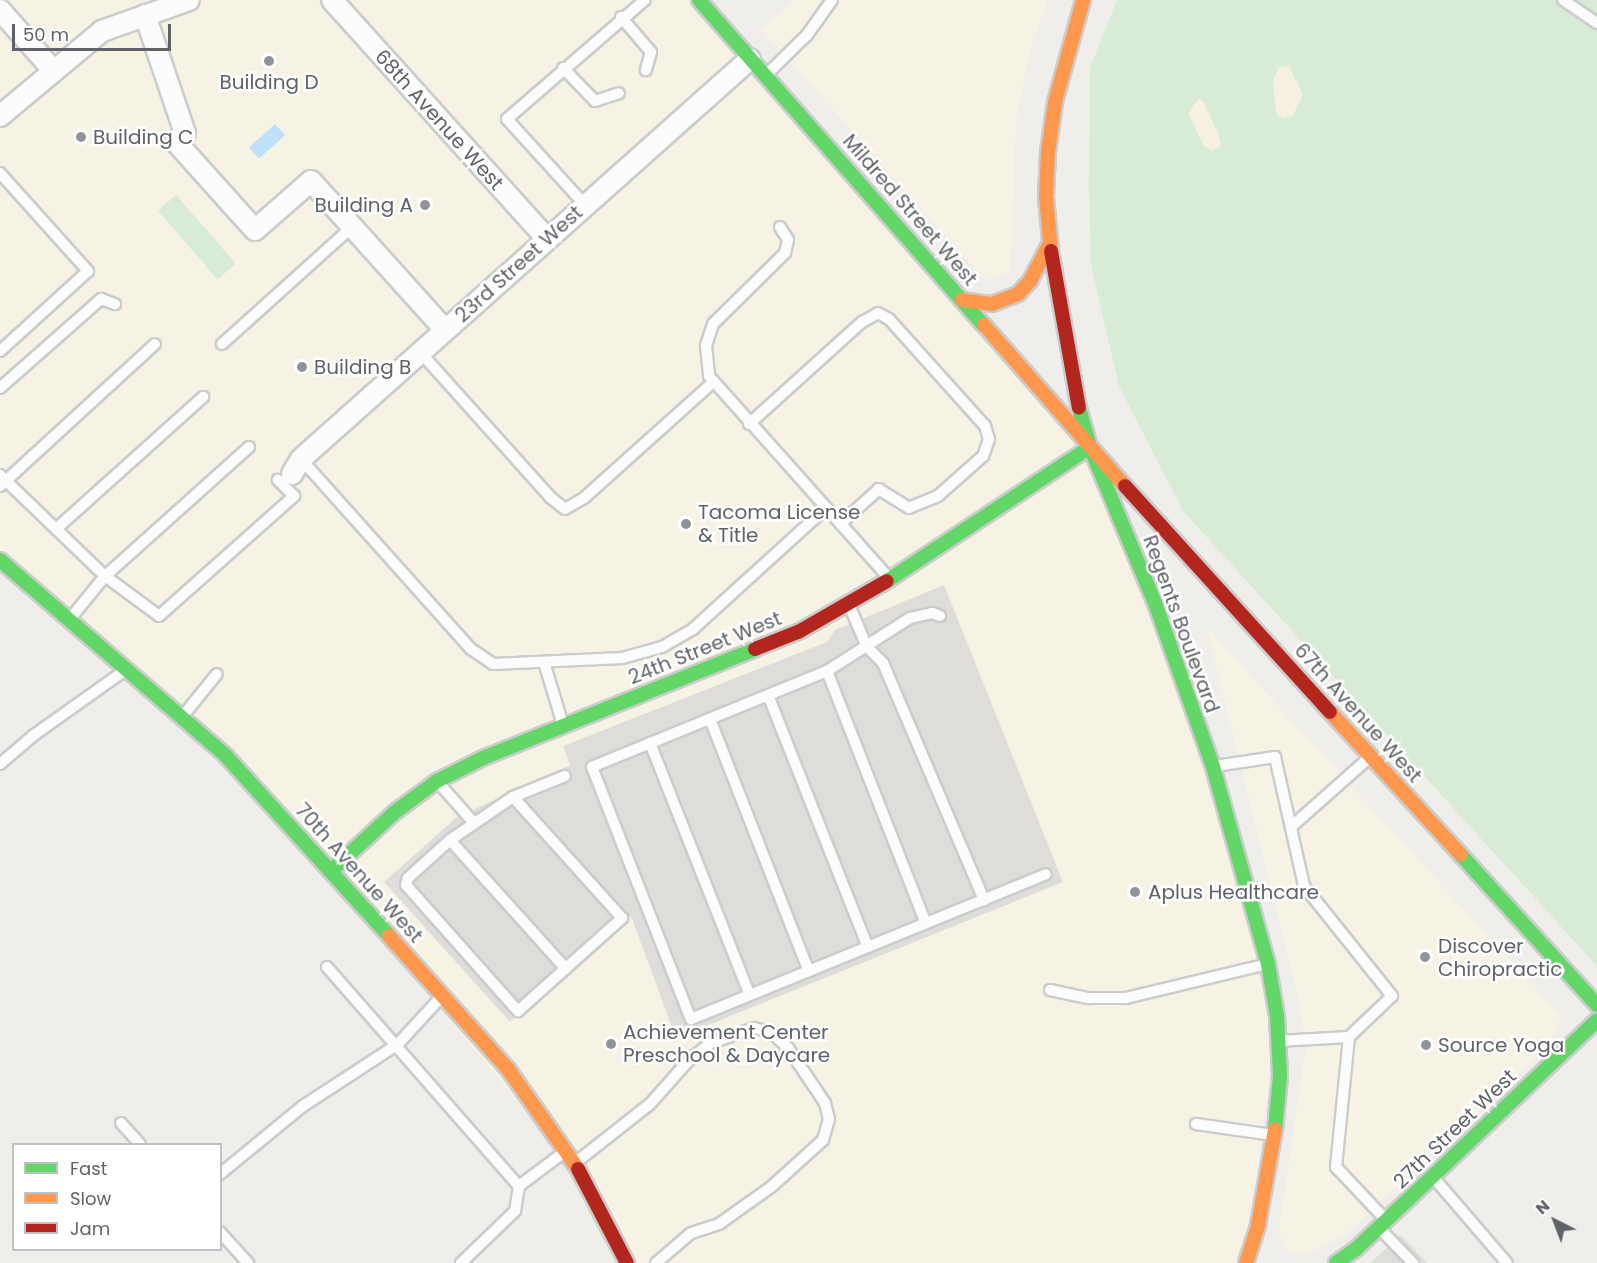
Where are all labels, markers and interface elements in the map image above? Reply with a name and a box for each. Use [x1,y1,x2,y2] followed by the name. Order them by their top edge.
[15,12,174,50] scale bar
[23,22,69,47] text: 50 m
[370,45,508,195] street label: 68th Avenue West
[262,54,276,68] marker: Building D
[219,70,319,94] place label: Building D
[93,125,193,149] place label: Building C
[838,129,982,291] street label: Mildred Street West
[74,130,88,144] marker: Building C
[315,193,413,217] place label: Building A
[418,198,432,212] marker: Building A
[450,201,588,327] street label: 23rd Street West
[314,355,411,379] place label: Building B
[295,360,309,374] marker: Building B
[698,500,860,547] place label: Tacoma License & Title
[679,517,693,531] marker: Tacoma License & Title
[1138,532,1224,716] street label: Regents Boulevard
[625,606,785,690] street label: 24th Street West
[1289,638,1427,788] street label: 67th Avenue West
[290,798,428,948] street label: 70th Avenue West
[1148,880,1319,904] place label: Aplus Healthcare
[1126,883,1144,901] marker: Aplus Healthcare
[1438,934,1562,981] place label: Discover Chiropractic
[1416,948,1434,966] marker: Discover Chiropractic
[623,1020,830,1067] place label: Achievement Center Preschool & Daycare
[1438,1033,1564,1057] place label: Source Yoga
[604,1037,618,1051] marker: Achievement Center Preschool & Daycare
[1419,1038,1433,1052] marker: Source Yoga
[1389,1064,1521,1194] street label: 27th Street West
[12,1143,222,1251] legend
[70,1156,107,1181] text: Fast
[70,1186,111,1211] text: Slow
[1525,1191,1585,1251] north arrow
[1530,1195,1555,1220] text: N
[70,1216,110,1241] text: Jam

